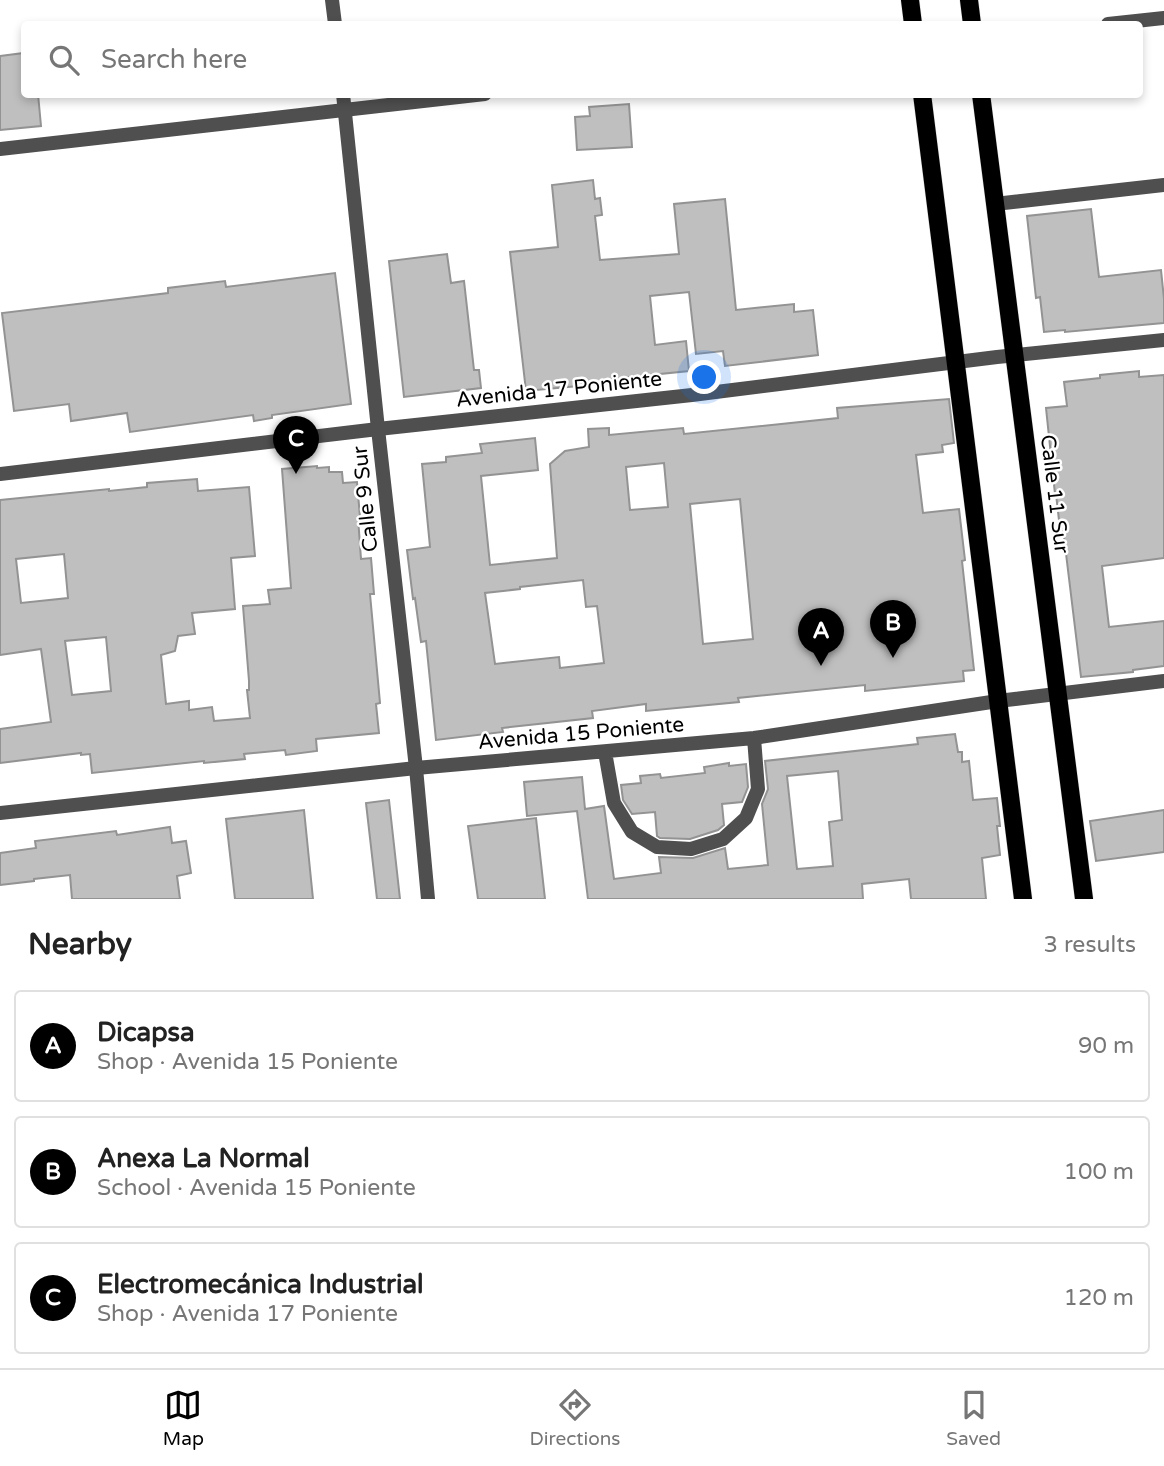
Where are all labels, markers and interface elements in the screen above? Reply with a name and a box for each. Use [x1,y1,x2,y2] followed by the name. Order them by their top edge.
[21,21,1143,98] search box
[45,41,83,79] icon: search
[101,44,247,75] text: Search here
[687,360,721,394] your location
[455,366,663,413] street label: Avenida 17 Poniente
[273,416,319,474] pin: C
[1035,433,1074,555] street label: Calle 11 Sur
[348,445,383,553] street label: Calle 9 Sur
[870,600,916,658] pin: B
[798,608,844,666] pin: A
[477,712,685,755] street label: Avenida 15 Poniente
[28,926,132,963] text: Nearby
[1043,931,1136,959] text: 3 results
[97,1017,195,1048] text: Dicapsa
[44,1032,62,1060] text: A
[1078,1032,1134,1060] text: 90 m
[97,1048,398,1076] text: Shop · Avenida 15 Poniente
[97,1143,310,1174] text: Anexa La Normal
[45,1158,61,1186] text: B
[1064,1158,1134,1186] text: 100 m
[97,1174,416,1202] text: School · Avenida 15 Poniente
[97,1269,424,1300] text: Electromecánica Industrial
[45,1284,61,1312] text: C
[1064,1284,1134,1312] text: 120 m
[97,1300,398,1328] text: Shop · Avenida 17 Poniente
[163,1386,204,1450] tab: Map
[530,1386,621,1450] tab: Directions
[946,1386,1001,1450] tab: Saved

